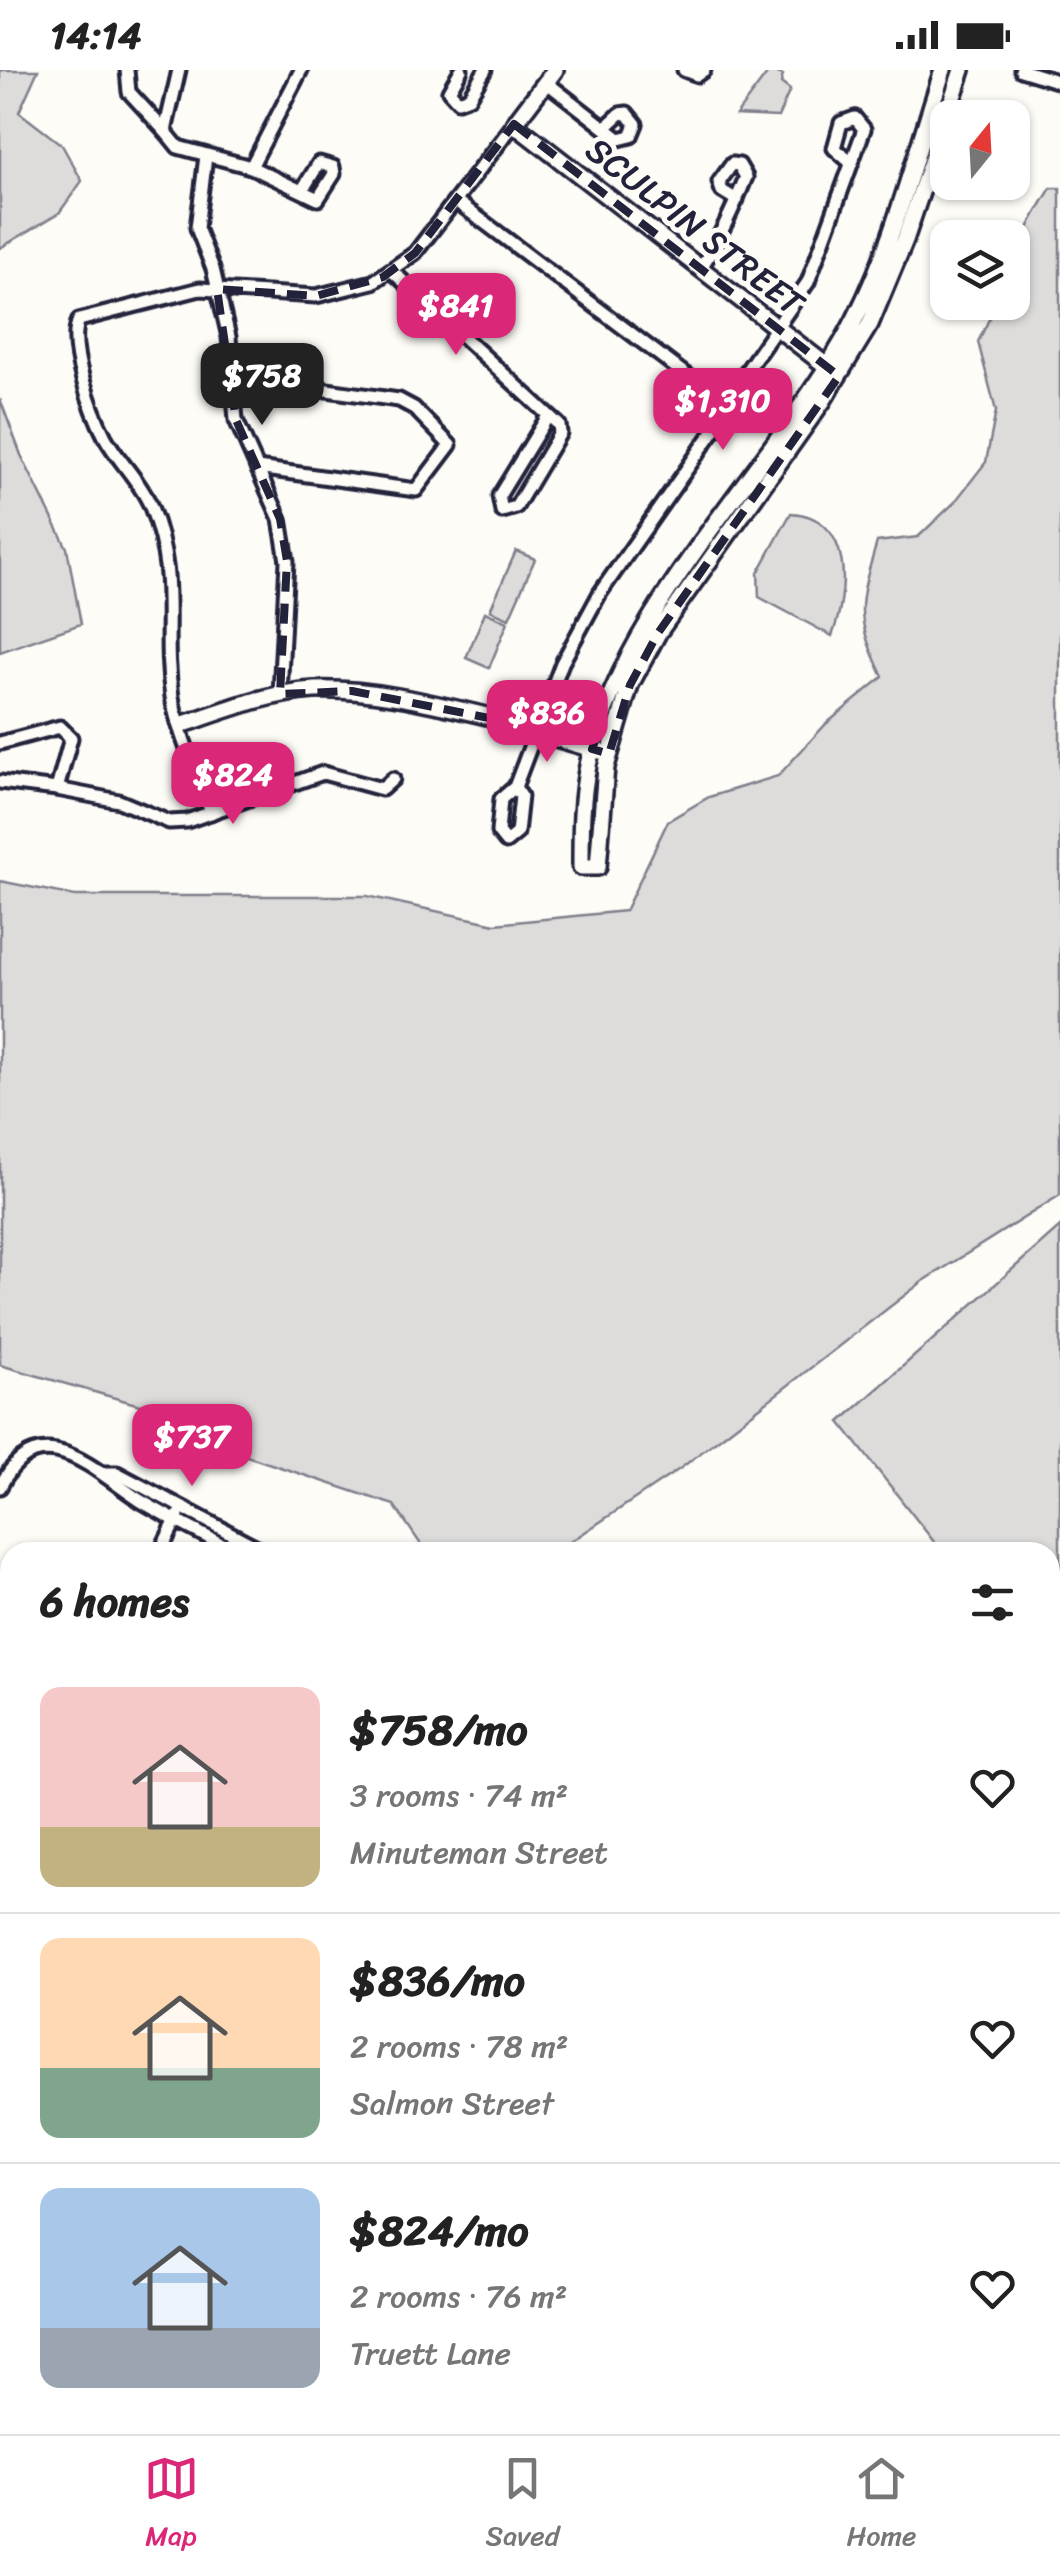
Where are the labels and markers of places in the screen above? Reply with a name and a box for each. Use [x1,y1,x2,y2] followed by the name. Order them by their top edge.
[397,273,515,358] pin: $841
[203,343,321,428] pin: $758
[642,368,804,453] pin: $1,310
[488,680,606,765] pin: $836
[174,742,292,827] pin: $824
[133,1404,251,1489] pin: $737

